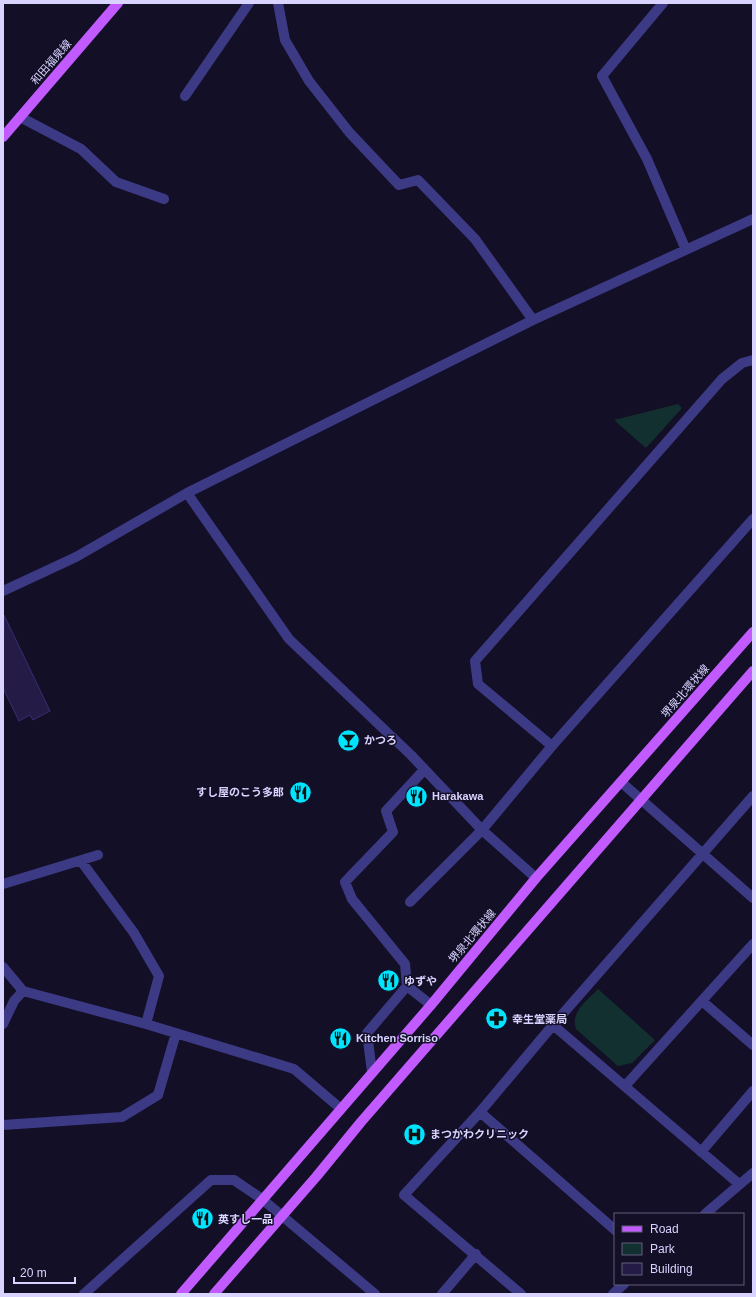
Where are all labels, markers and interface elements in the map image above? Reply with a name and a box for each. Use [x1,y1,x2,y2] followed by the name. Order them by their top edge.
[28,37,74,87] street label: 和田福泉線
[659,662,711,720] street label: 堺泉北環状線
[335,727,361,753] bar icon: かつろ
[364,734,397,746] place label: かつろ
[287,779,313,805] restaurant icon: すし屋のこう多郎
[403,783,429,809] restaurant icon: Harakawa
[196,786,284,798] place label: すし屋のこう多郎
[432,790,484,802] place label: Harakawa
[446,907,498,965] street label: 堺泉北環状線
[376,968,402,994] restaurant icon: ゆずや
[404,975,437,987] place label: ゆずや
[484,1006,510,1032] pharmacy icon: 幸生堂薬局
[512,1013,567,1025] place label: 幸生堂薬局
[327,1025,353,1051] restaurant icon: Kitchen Sorriso
[356,1032,438,1044] place label: Kitchen Sorriso
[402,1121,428,1147] hospital icon: まつかわクリニック
[430,1128,529,1140] place label: まつかわクリニック
[189,1206,215,1232] restaurant icon: 英すし一品
[218,1213,273,1225] place label: 英すし一品
[614,1213,744,1285] legend
[650,1222,679,1236] text: Road
[650,1242,676,1256] text: Park
[14,1259,75,1285] scale bar
[650,1262,693,1276] text: Building
[20,1266,47,1280] text: 20 m

